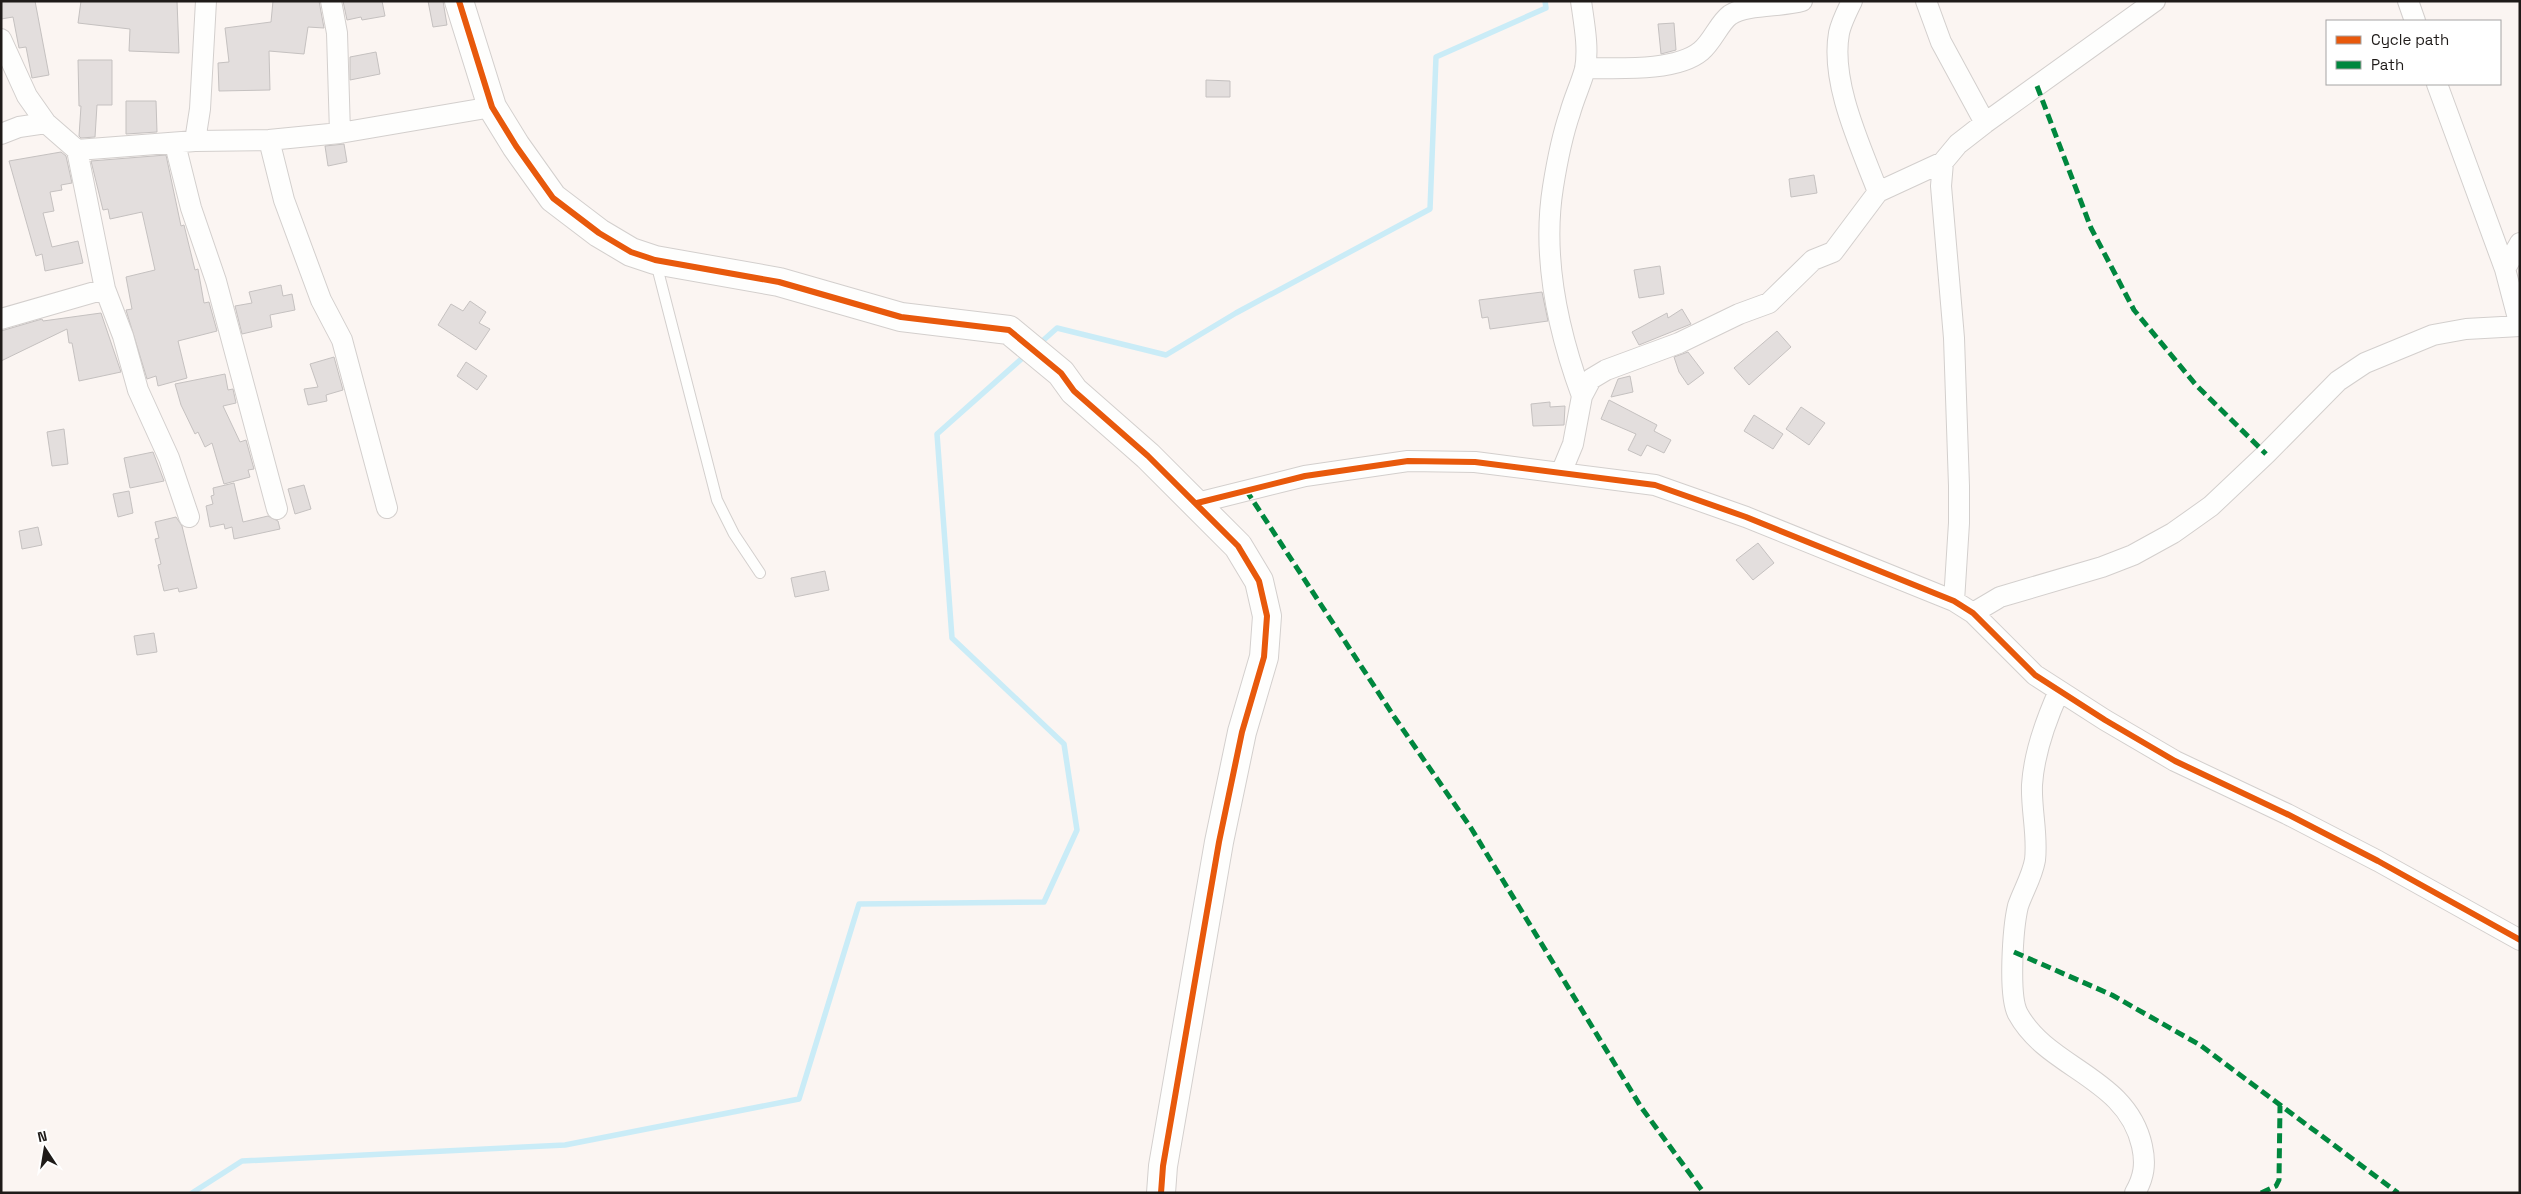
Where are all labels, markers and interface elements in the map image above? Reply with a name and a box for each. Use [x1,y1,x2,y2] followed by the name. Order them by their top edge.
[2326,20,2501,85] legend
[2371,30,2449,49] text: Cycle path
[2371,55,2404,74] text: Path
[20,1124,70,1174] north arrow
[36,1127,49,1146] text: N

